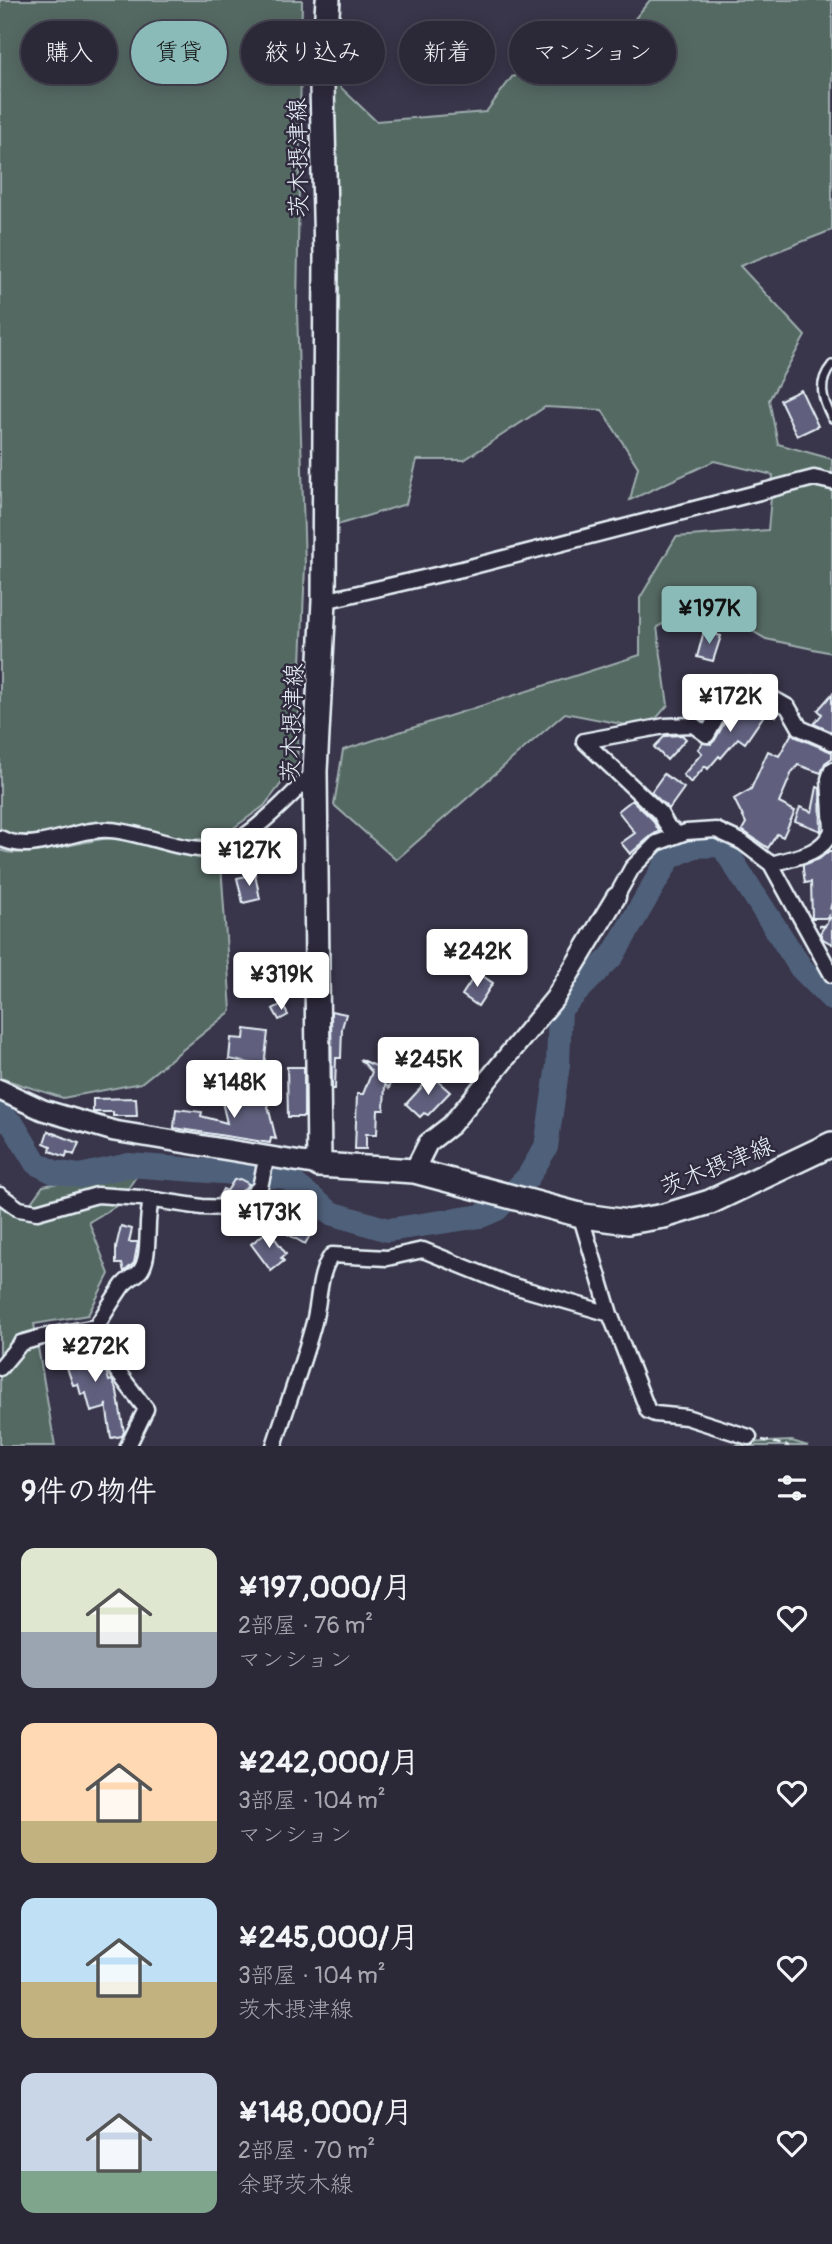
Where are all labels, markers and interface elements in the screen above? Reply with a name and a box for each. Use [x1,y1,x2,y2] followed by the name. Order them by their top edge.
[21,21,117,84] chip: 購入
[131,21,227,84] chip: 賃貸
[241,21,385,84] chip: 絞り込み
[399,21,495,84] chip: 新着
[509,21,676,84] chip: マンション
[283,98,314,218] street label: 茨木摂津線
[660,586,758,646] pin: ¥197K
[678,594,740,623] text: ¥197K
[276,663,309,783] street label: 茨木摂津線
[681,674,779,734] pin: ¥172K
[698,682,762,711] text: ¥172K
[200,828,298,888] pin: ¥127K
[217,836,281,865] text: ¥127K
[428,930,526,989] pin: ¥242K
[443,937,511,966] text: ¥242K
[232,953,330,1012] pin: ¥319K
[249,960,313,989] text: ¥319K
[379,1038,477,1097] pin: ¥245K
[394,1045,462,1074] text: ¥245K
[185,1060,283,1120] pin: ¥148K
[202,1068,266,1097] text: ¥148K
[656,1131,778,1202] street label: 茨木摂津線
[220,1190,318,1250] pin: ¥173K
[237,1198,301,1227] text: ¥173K
[46,1324,144,1384] pin: ¥272K
[61,1332,129,1361] text: ¥272K
[773,1469,811,1507] icon: filters
[21,1473,156,1510] text: 9件の物件
[238,1569,412,1606] text: ¥197,000/月
[77,1576,161,1660] icon: home
[773,1599,811,1637] icon: heart
[238,1611,373,1640] text: 2部屋 · 76 m²
[238,1645,352,1674] text: マンション
[238,1744,420,1781] text: ¥242,000/月
[77,1751,161,1835] icon: home
[773,1774,811,1812] icon: heart
[238,1786,386,1815] text: 3部屋 · 104 m²
[238,1820,352,1849] text: マンション
[238,1919,419,1956] text: ¥245,000/月
[77,1926,161,2010] icon: home
[773,1949,811,1987] icon: heart
[238,1961,386,1990] text: 3部屋 · 104 m²
[238,1995,353,2024] text: 茨木摂津線
[238,2094,413,2131] text: ¥148,000/月
[77,2101,161,2185] icon: home
[773,2124,811,2162] icon: heart
[238,2136,375,2165] text: 2部屋 · 70 m²
[238,2170,353,2199] text: 余野茨木線

